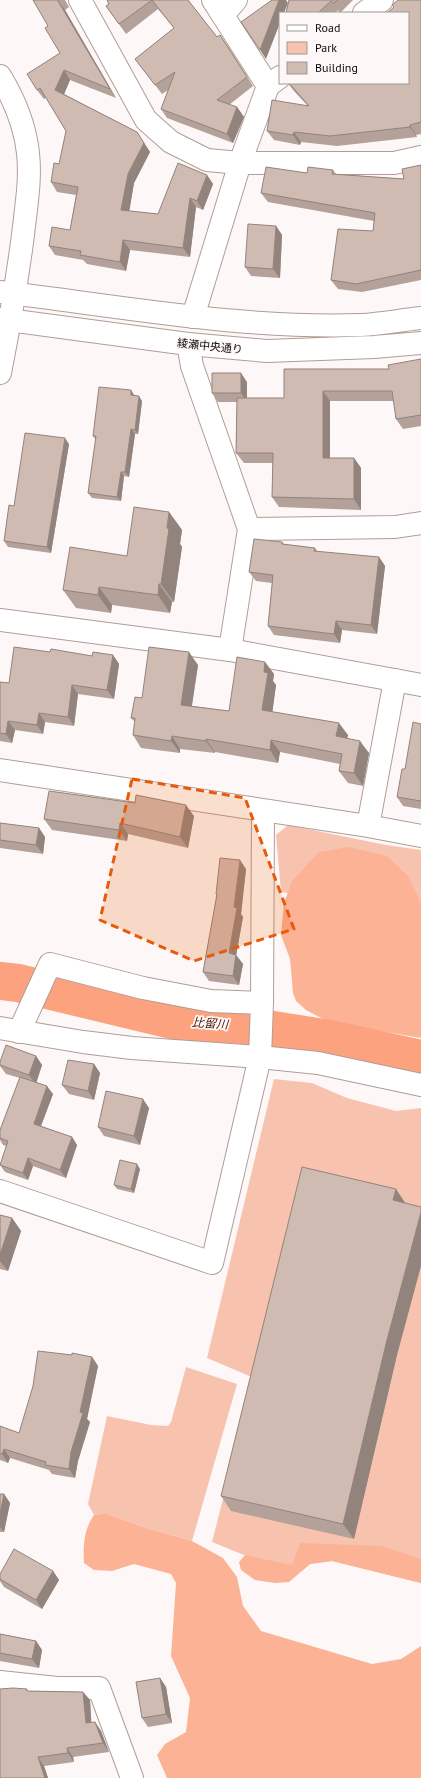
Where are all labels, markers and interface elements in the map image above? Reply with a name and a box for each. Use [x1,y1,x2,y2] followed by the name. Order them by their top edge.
[279,12,409,84] legend
[315,20,340,35] text: Road
[315,40,337,55] text: Park
[315,60,358,75] text: Building
[176,336,244,356] street label: 綾瀬中央通り
[192,1014,230,1032] water label: 比留川

